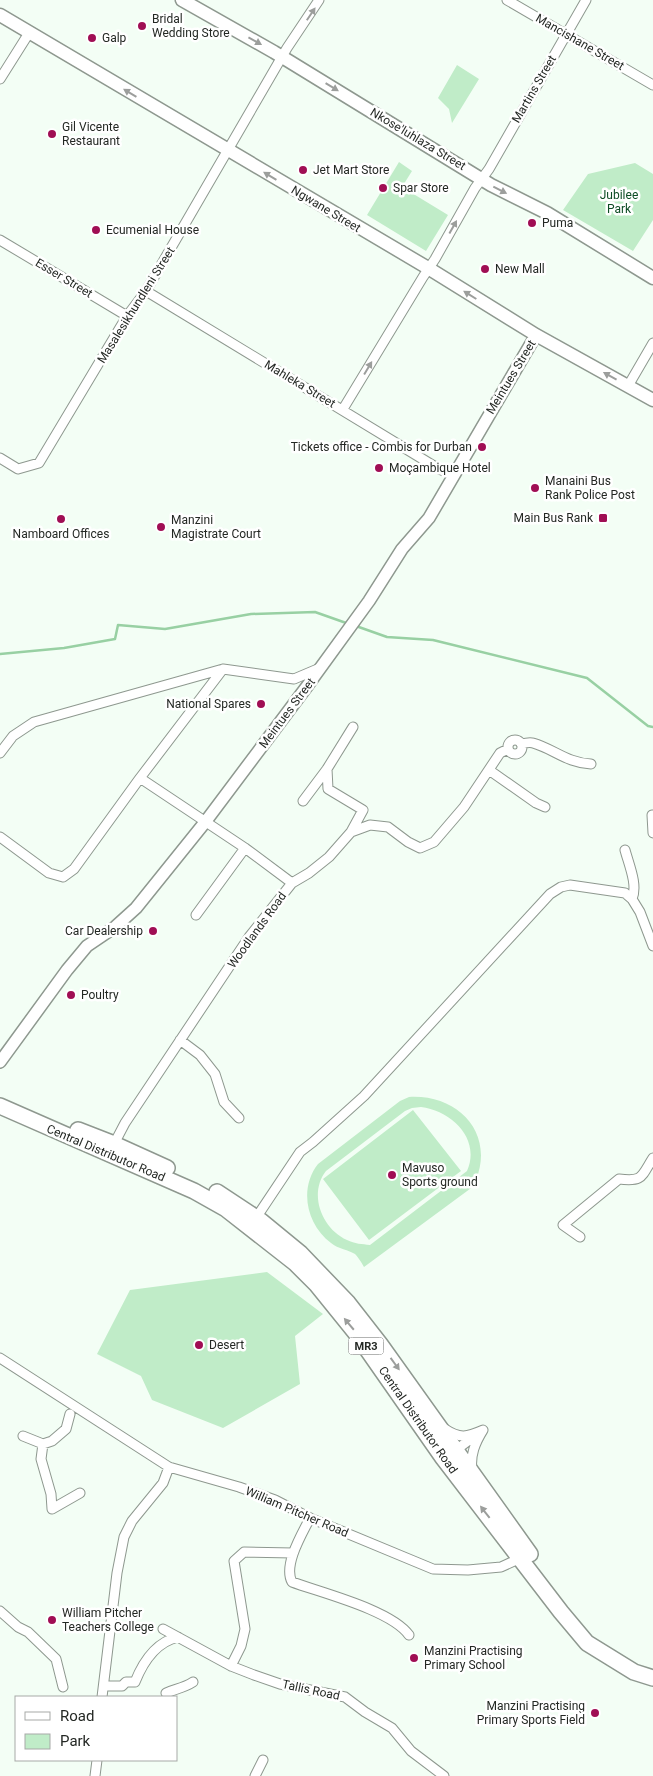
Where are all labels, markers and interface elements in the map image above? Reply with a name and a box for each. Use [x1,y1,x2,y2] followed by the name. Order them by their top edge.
[306,8,315,21] one-way arrow
[533,11,627,73] street label: Mancishane Street
[152,12,230,40] place label: Bridal Wedding Store
[136,20,148,32] marker: Bridal Wedding Store
[102,31,127,45] place label: Galp
[86,32,98,44] marker: Galp
[248,37,263,45] one-way arrow
[509,53,559,125] street label: Martins Street
[325,82,338,91] one-way arrow
[124,88,137,97] one-way arrow
[368,105,468,173] street label: Nkose'luhlaza Street
[62,120,120,148] place label: Gil Vicente Restaurant
[46,128,58,140] marker: Gil Vicente Restaurant
[313,163,389,177] place label: Jet Mart Store
[297,164,309,176] marker: Jet Mart Store
[264,171,277,180] one-way arrow
[393,181,449,195] place label: Spar Store
[377,182,389,194] marker: Spar Store
[289,183,363,235] street label: Ngwane Street
[493,185,508,194] one-way arrow
[600,188,638,216] park label: Jubilee Park
[542,216,573,230] place label: Puma
[526,217,538,229] marker: Puma
[449,220,458,233] one-way arrow
[106,223,199,237] place label: Ecumenial House
[90,224,102,236] marker: Ecumenial House
[94,244,178,366] street label: Masalesikhundleni Street
[33,255,95,301] street label: Esser Street
[495,262,545,276] place label: New Mall
[479,263,491,275] marker: New Mall
[463,290,477,299] one-way arrow
[483,337,539,417] street label: Meintues Street
[262,357,338,411] street label: Mahleka Street
[364,361,373,374] one-way arrow
[604,372,617,381] one-way arrow
[291,440,472,454] place label: Tickets office - Combis for Durban
[476,441,488,453] marker: Tickets office - Combis for Durban
[389,461,491,475] place label: Moçambique Hotel
[373,462,385,474] marker: Moçambique Hotel
[545,474,635,502] place label: Manaini Bus Rank Police Post
[529,482,541,494] marker: Manaini Bus Rank Police Post
[514,511,594,525] place label: Main Bus Rank
[597,512,609,524] marker: Main Bus Rank
[55,513,67,525] marker: Namboard Offices
[171,513,261,541] place label: Manzini Magistrate Court
[155,521,167,533] marker: Manzini Magistrate Court
[13,527,109,541] place label: Namboard Offices
[256,675,318,751] street label: Meintues Street
[166,697,251,711] place label: National Spares
[255,698,267,710] marker: National Spares
[225,889,289,971] street label: Woodlands Road
[65,924,143,938] place label: Car Dealership
[147,925,159,937] marker: Car Dealership
[81,988,119,1002] place label: Poultry
[65,989,77,1001] marker: Poultry
[45,1122,167,1184] street label: Central Distributor Road
[402,1161,478,1189] place label: Mavuso Sports ground
[386,1169,398,1181] marker: Mavuso Sports ground
[343,1318,354,1331] one-way arrow
[209,1338,244,1352] place label: Desert
[348,1338,384,1354] road number: MR3
[193,1339,205,1351] marker: Desert
[390,1358,400,1371] one-way arrow
[376,1364,460,1476] street label: Central Distributor Road
[243,1484,351,1540] street label: William Pitcher Road
[480,1506,491,1519] one-way arrow
[62,1606,154,1634] place label: William Pitcher Teachers College
[46,1614,58,1626] marker: William Pitcher Teachers College
[424,1644,523,1672] place label: Manzini Practising Primary School
[408,1652,420,1664] marker: Manzini Practising Primary School
[281,1677,341,1703] street label: Tallis Road
[15,1696,178,1761] legend
[477,1699,585,1727] place label: Manzini Practising Primary Sports Field
[60,1707,94,1725] text: Road
[589,1707,601,1719] marker: Manzini Practising Primary Sports Field
[60,1732,91,1750] text: Park

